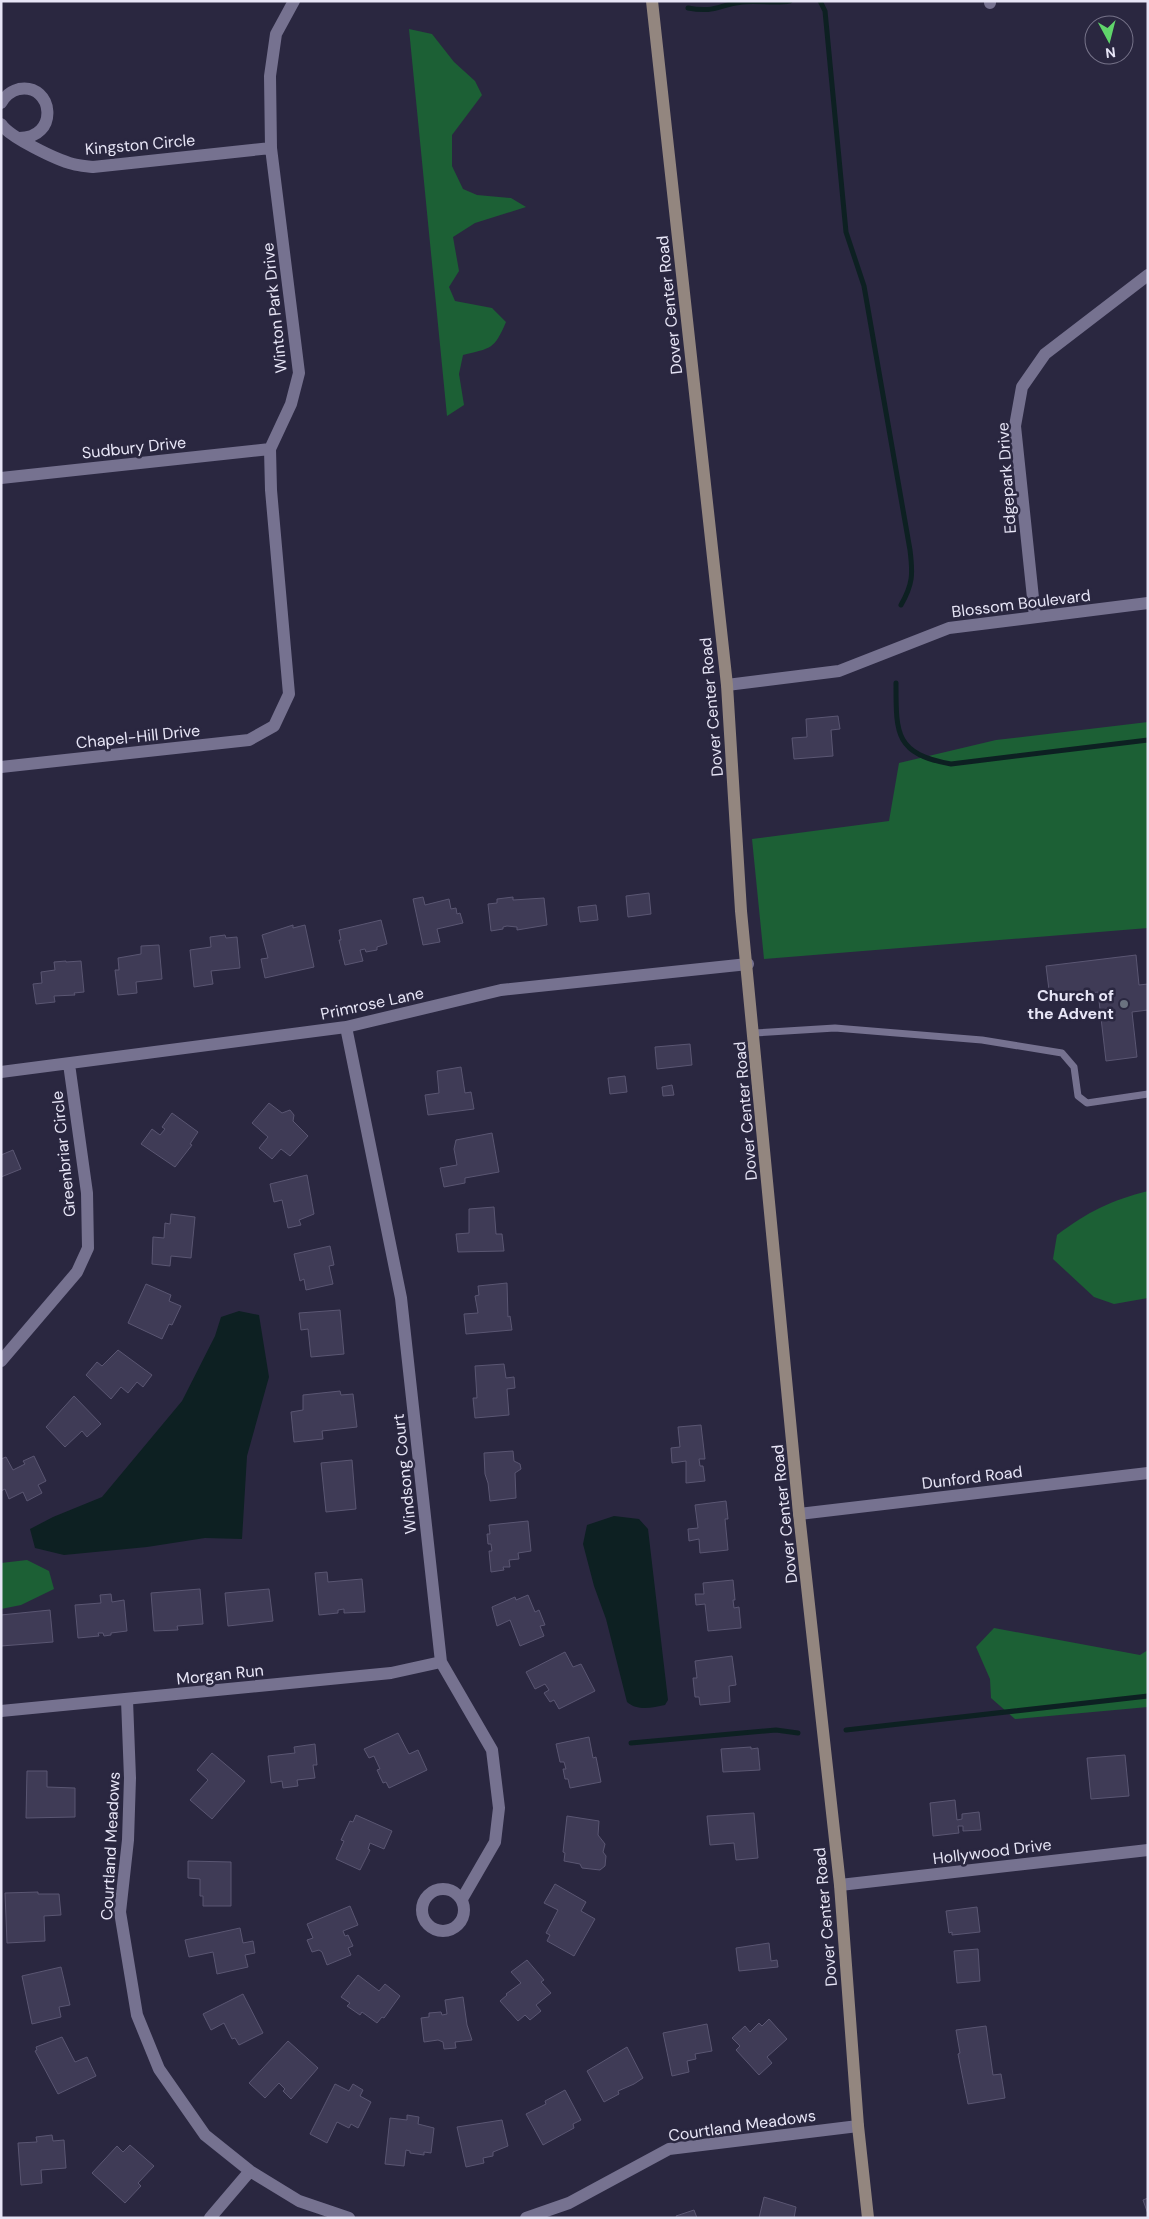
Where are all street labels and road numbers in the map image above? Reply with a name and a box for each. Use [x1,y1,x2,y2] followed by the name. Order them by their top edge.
[84,129,196,160] street label: Kingston Circle
[652,234,687,376] street label: Dover Center Road
[257,242,292,374] street label: Winton Park Drive
[992,422,1021,534] street label: Edgepark Drive
[81,432,187,463] street label: Sudbury Drive
[950,585,1092,622] street label: Blossom Boulevard
[695,636,728,777] street label: Dover Center Road
[75,720,201,753] street label: Chapel-Hill Drive
[318,982,426,1025] street label: Primrose Lane
[729,1040,762,1181] street label: Dover Center Road
[46,1090,81,1218] street label: Greenbriar Circle
[388,1413,421,1535] street label: Windsong Court
[767,1443,802,1585] street label: Dover Center Road
[921,1461,1024,1494] street label: Dunford Road
[175,1659,265,1690] street label: Morgan Run
[96,1771,125,1921] street label: Courtland Meadows
[931,1834,1053,1869] street label: Hollywood Drive
[809,1846,842,1987] street label: Dover Center Road
[667,2105,817,2146] street label: Courtland Meadows

